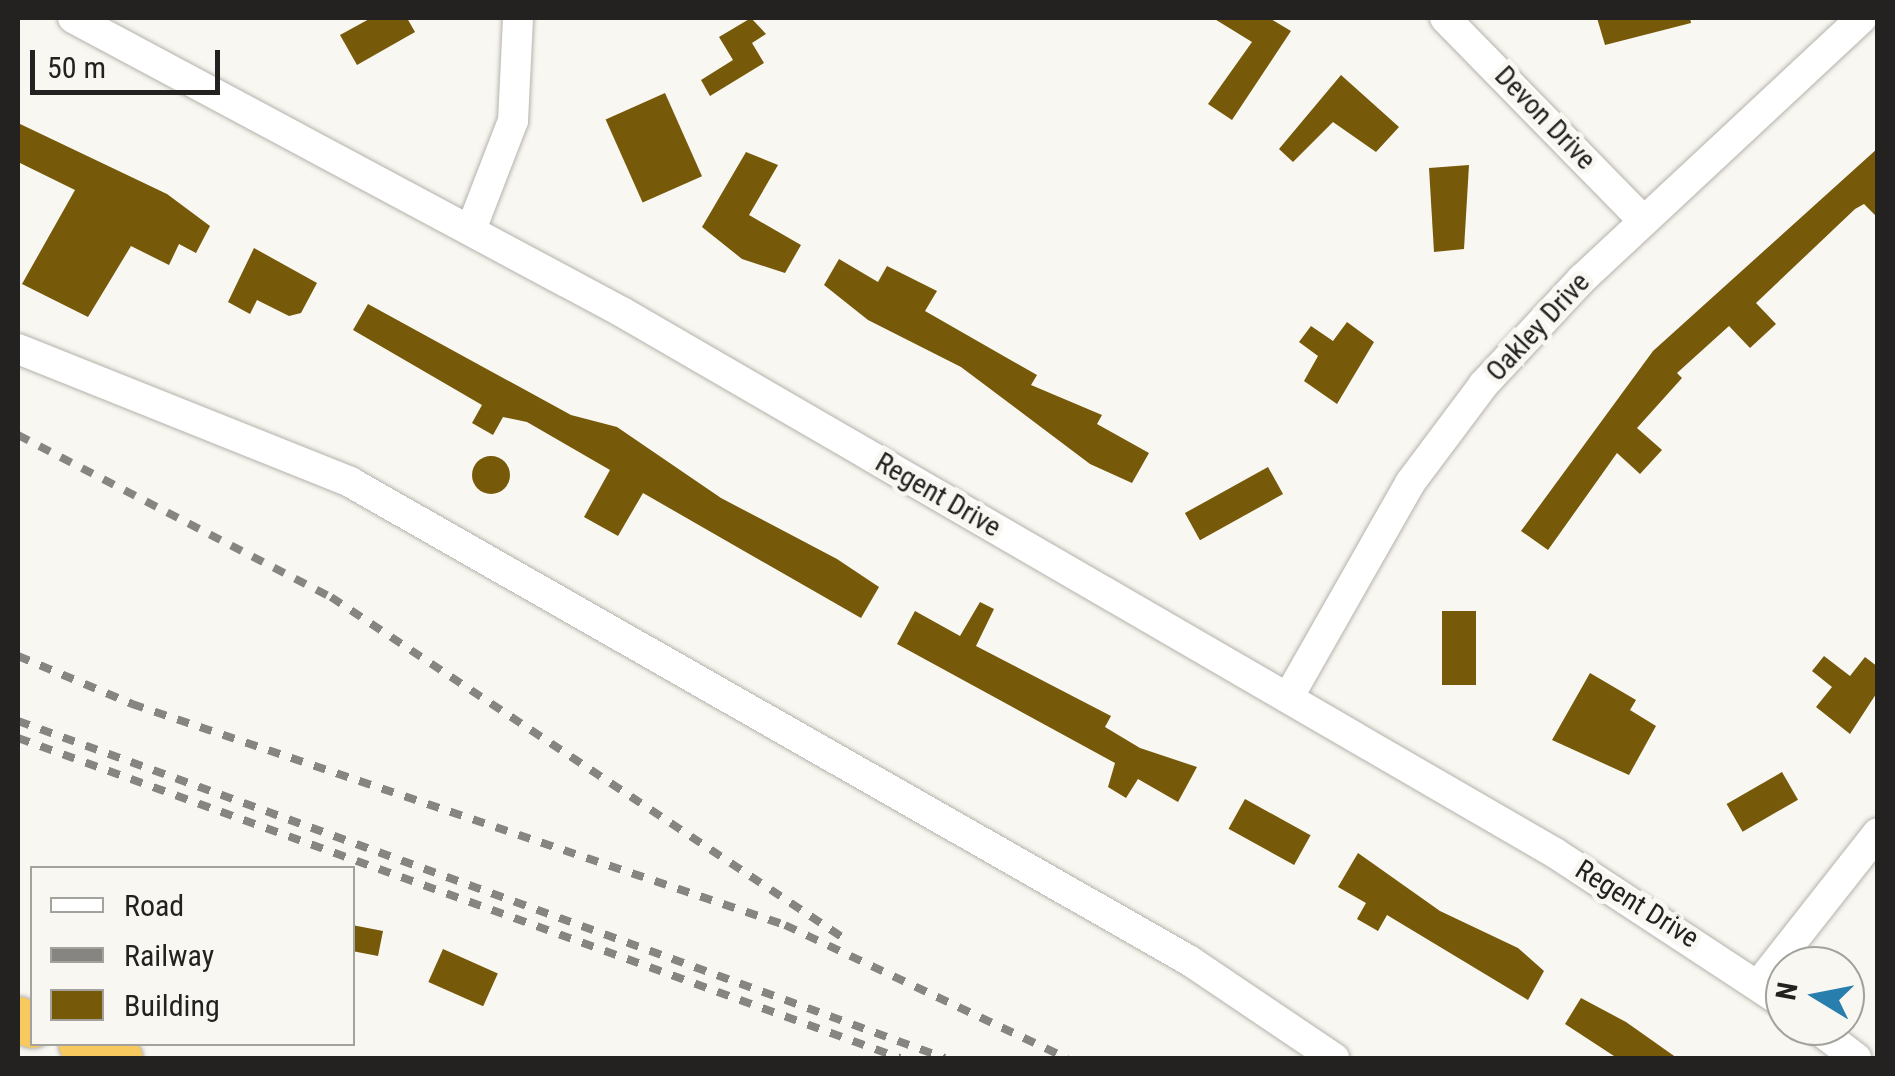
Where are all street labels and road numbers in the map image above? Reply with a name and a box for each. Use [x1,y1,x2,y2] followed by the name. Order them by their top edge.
[1488,59,1602,177] street label: Devon Drive
[1479,266,1597,388] street label: Oakley Drive
[869,446,1007,544] street label: Regent Drive
[1569,853,1705,955] street label: Regent Drive

